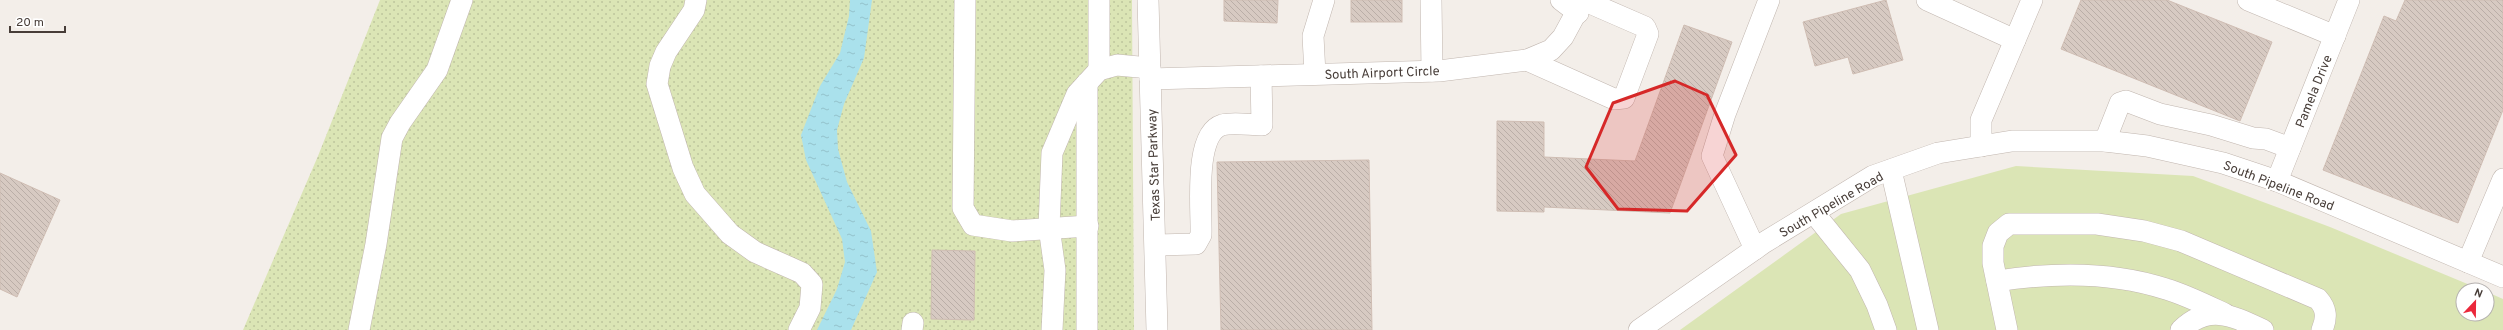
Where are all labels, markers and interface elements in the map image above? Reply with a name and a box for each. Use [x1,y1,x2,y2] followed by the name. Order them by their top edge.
[10,8,65,34] scale bar
[16,15,44,31] text: 20 m
[2293,53,2337,131] street label: Pamela Drive
[1324,64,1440,84] street label: South Airport Circle
[1145,108,1165,221] street label: Texas Star Parkway
[2221,158,2336,215] street label: South Pipeline Road
[1777,169,1887,242] street label: South Pipeline Road
[2455,282,2495,322] north arrow
[2472,286,2485,302] text: N

